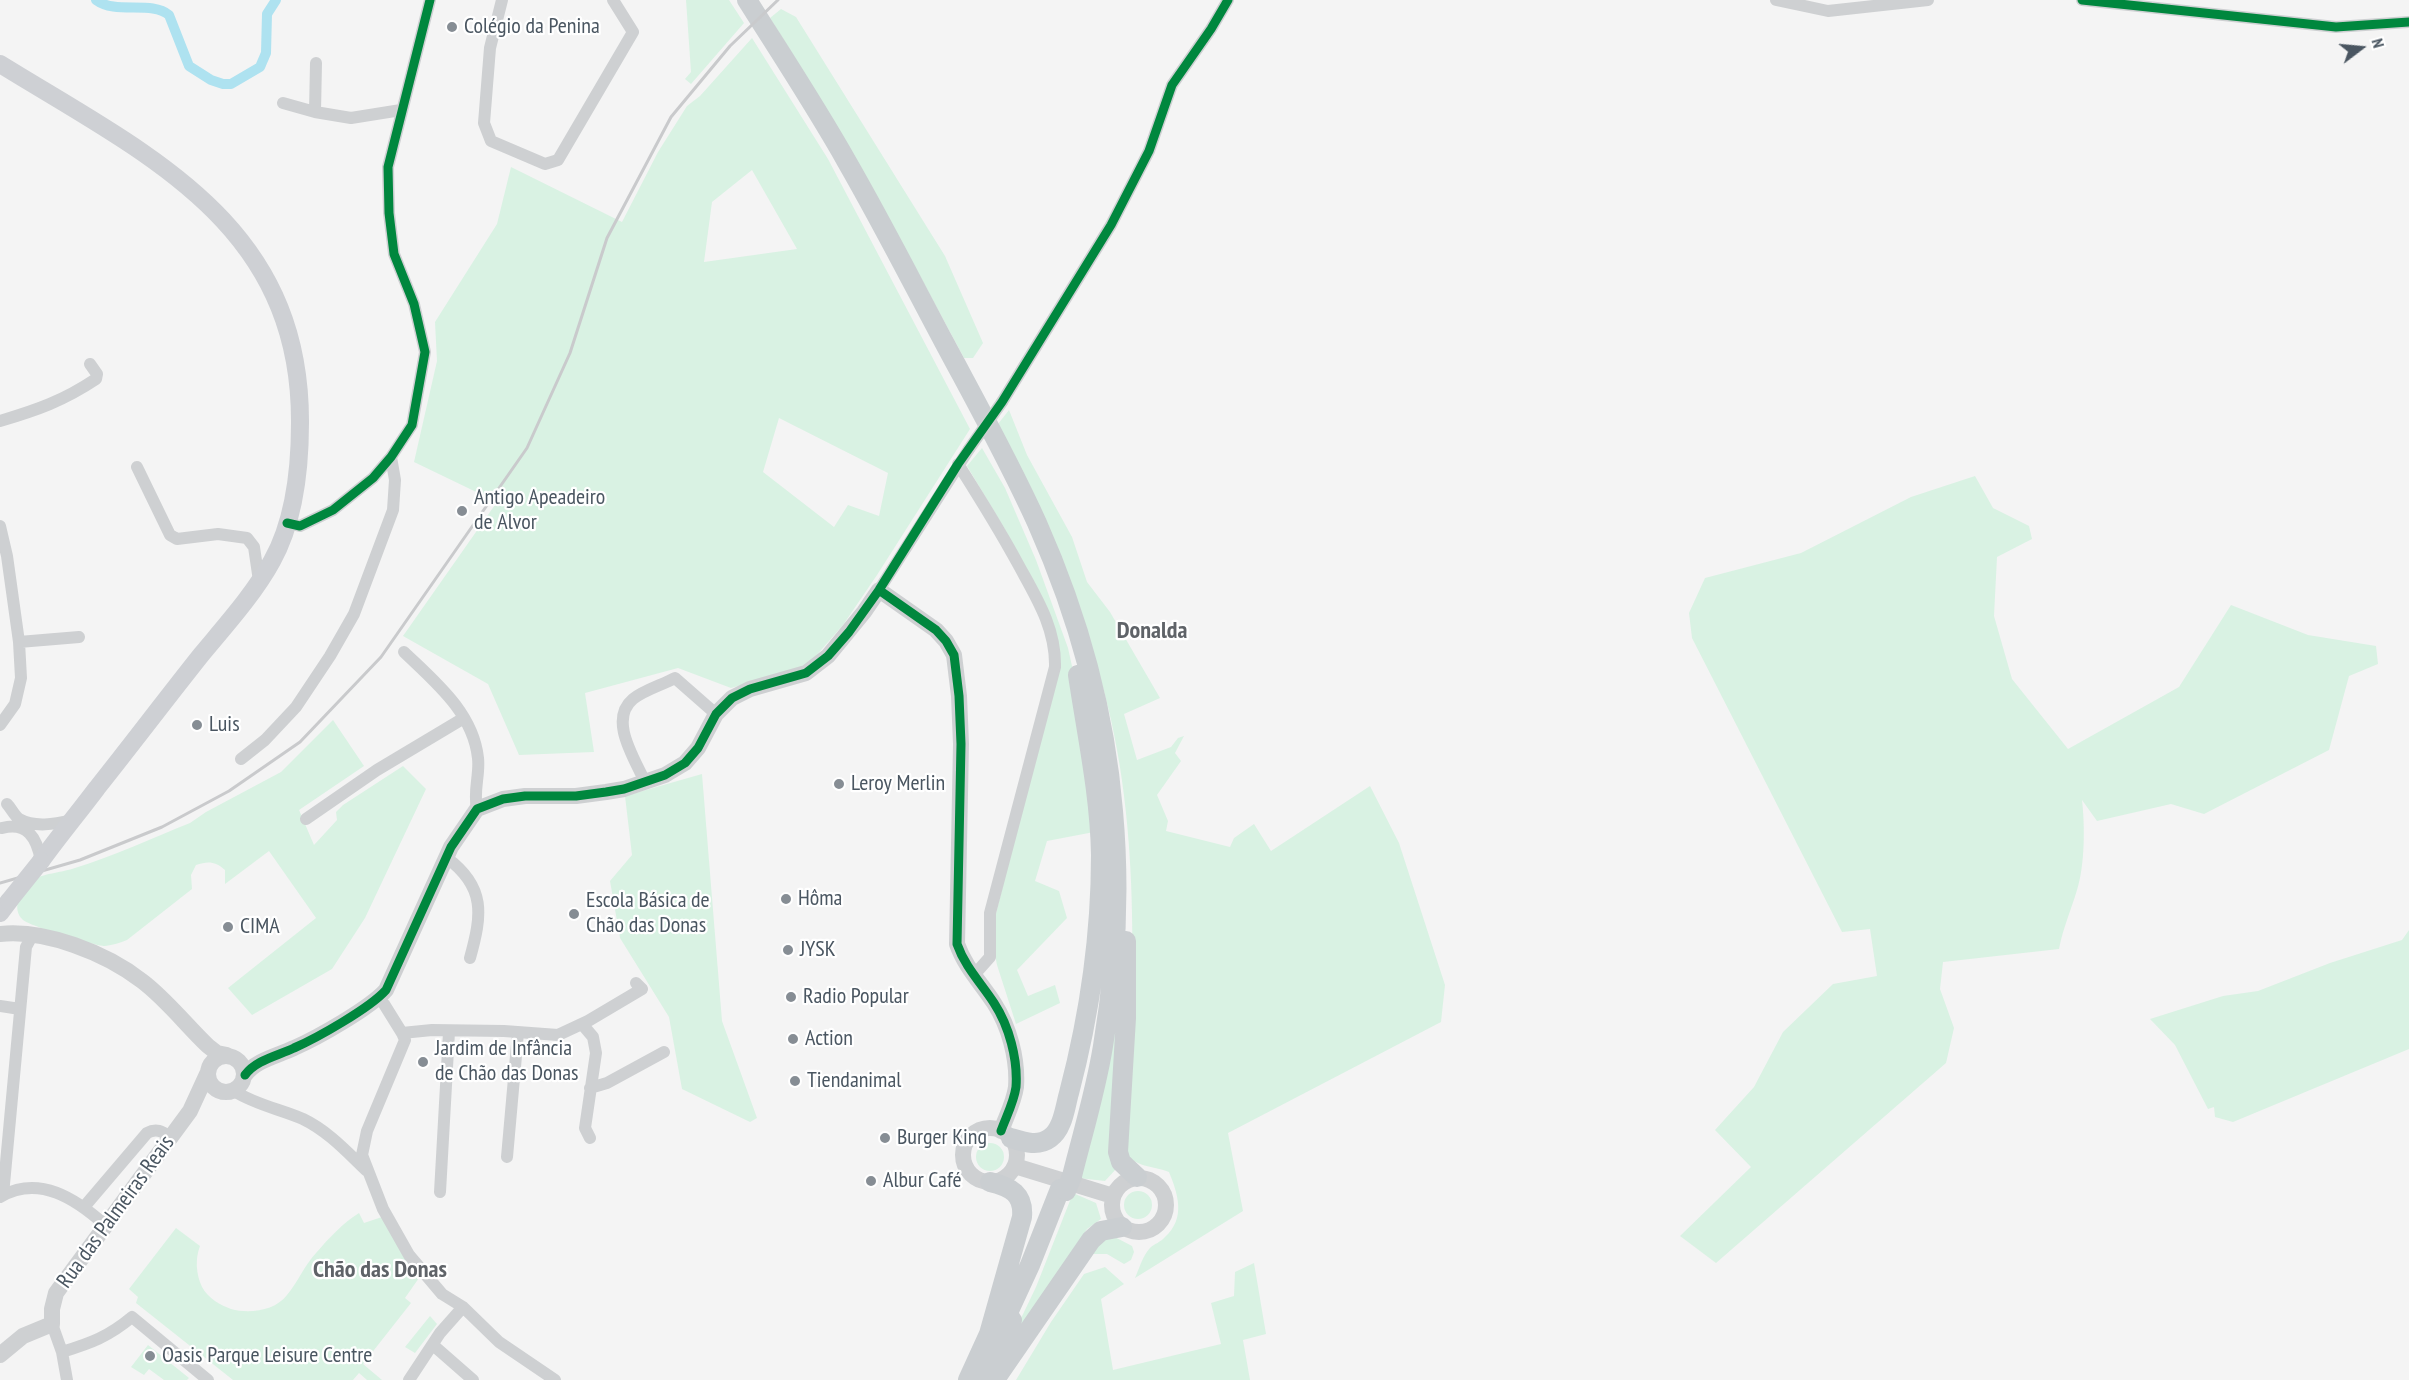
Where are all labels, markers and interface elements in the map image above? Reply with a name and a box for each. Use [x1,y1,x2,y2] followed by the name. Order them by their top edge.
[464,14,600,40] place label: Colégio da Penina
[2331,18,2391,78] north arrow
[445,20,459,34] marker: Colégio da Penina
[2367,36,2389,50] text: N
[474,485,605,536] place label: Antigo Apeadeiro de Alvor
[455,504,469,518] marker: Antigo Apeadeiro de Alvor
[1117,617,1187,645] district label: Donalda
[209,712,240,738] place label: Luis
[190,718,204,732] marker: Luis
[851,771,945,797] place label: Leroy Merlin
[832,777,846,791] marker: Leroy Merlin
[798,886,842,912] place label: Hôma
[586,888,710,939] place label: Escola Básica de Chão das Donas
[779,892,793,906] marker: Hôma
[567,907,581,921] marker: Escola Básica de Chão das Donas
[240,914,280,940] place label: CIMA
[221,920,235,934] marker: CIMA
[800,937,836,963] place label: JYSK
[781,943,795,957] marker: JYSK
[803,984,909,1010] place label: Radio Popular
[784,990,798,1004] marker: Radio Popular
[805,1026,853,1052] place label: Action
[786,1032,800,1046] marker: Action
[435,1036,578,1088] place label: Jardim de Infância de Chão das Donas
[416,1055,430,1069] marker: Jardim de Infância de Chão das Donas
[807,1068,901,1094] place label: Tiendanimal
[788,1074,802,1088] marker: Tiendanimal
[897,1125,987,1151] place label: Burger King
[52,1131,180,1293] street label: Rua das Palmeiras Reais
[878,1131,892,1145] marker: Burger King
[883,1168,961,1194] place label: Albur Café
[864,1174,878,1188] marker: Albur Café
[313,1256,447,1284] district label: Chão das Donas
[162,1343,372,1369] place label: Oasis Parque Leisure Centre
[143,1349,157,1363] marker: Oasis Parque Leisure Centre

